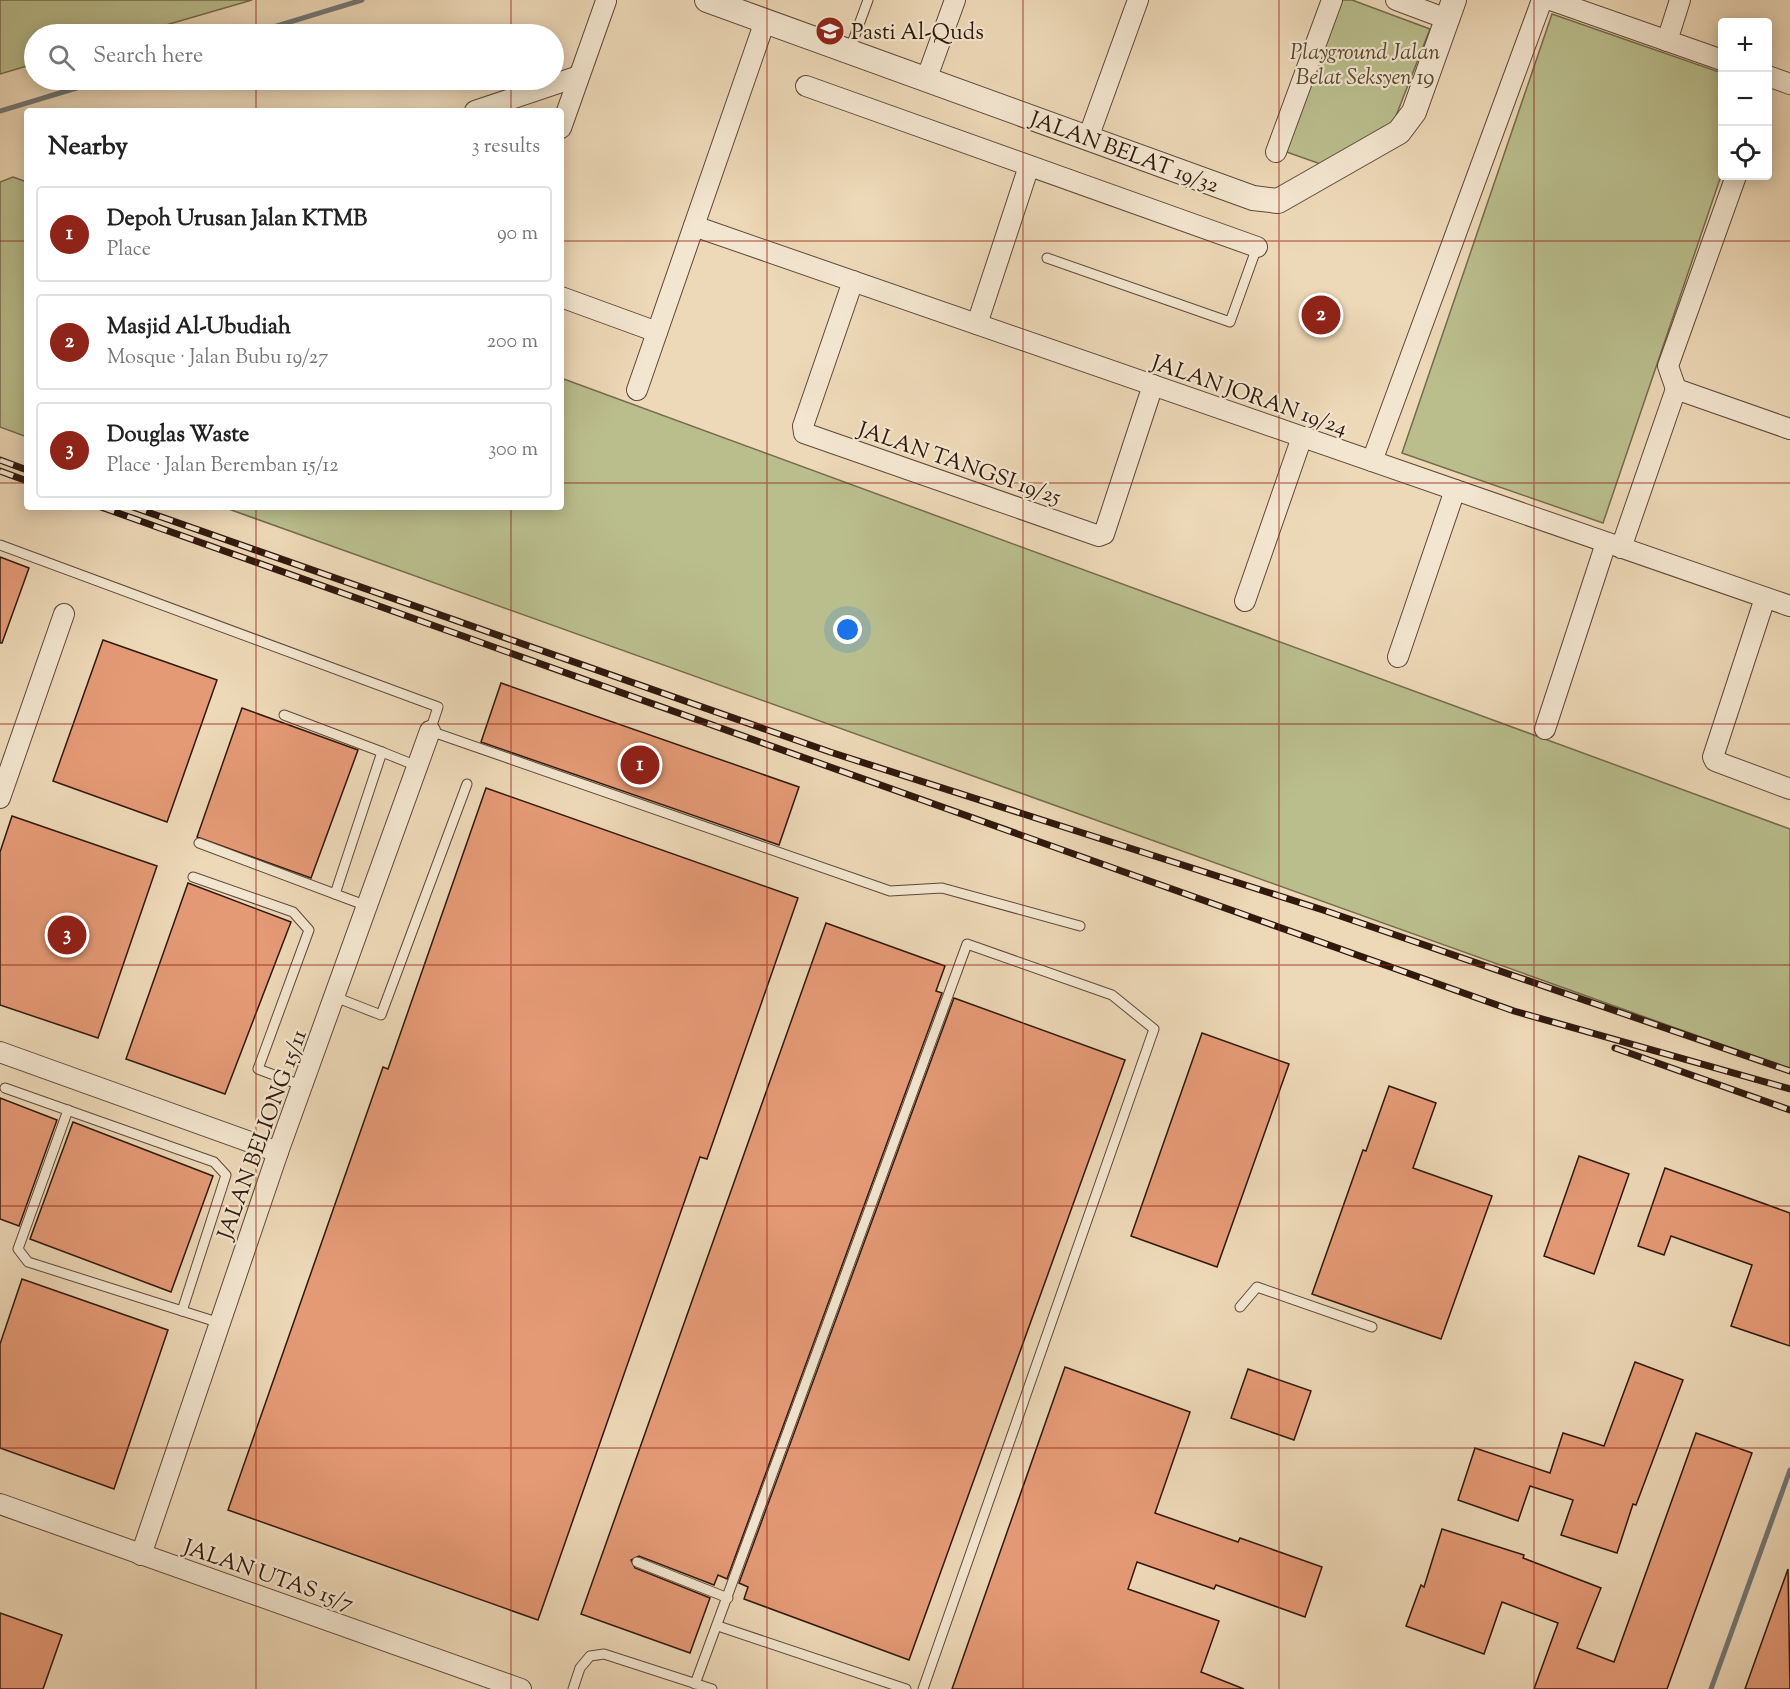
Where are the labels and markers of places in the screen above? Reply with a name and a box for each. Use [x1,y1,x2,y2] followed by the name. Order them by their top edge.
[814,15,846,47] school or university icon: Pasti Al-Quds
[851,18,984,50] place label: Pasti Al-Quds
[1302,292,1340,338] pin: 2
[620,742,660,788] pin: 1
[48,912,86,958] pin: 3

